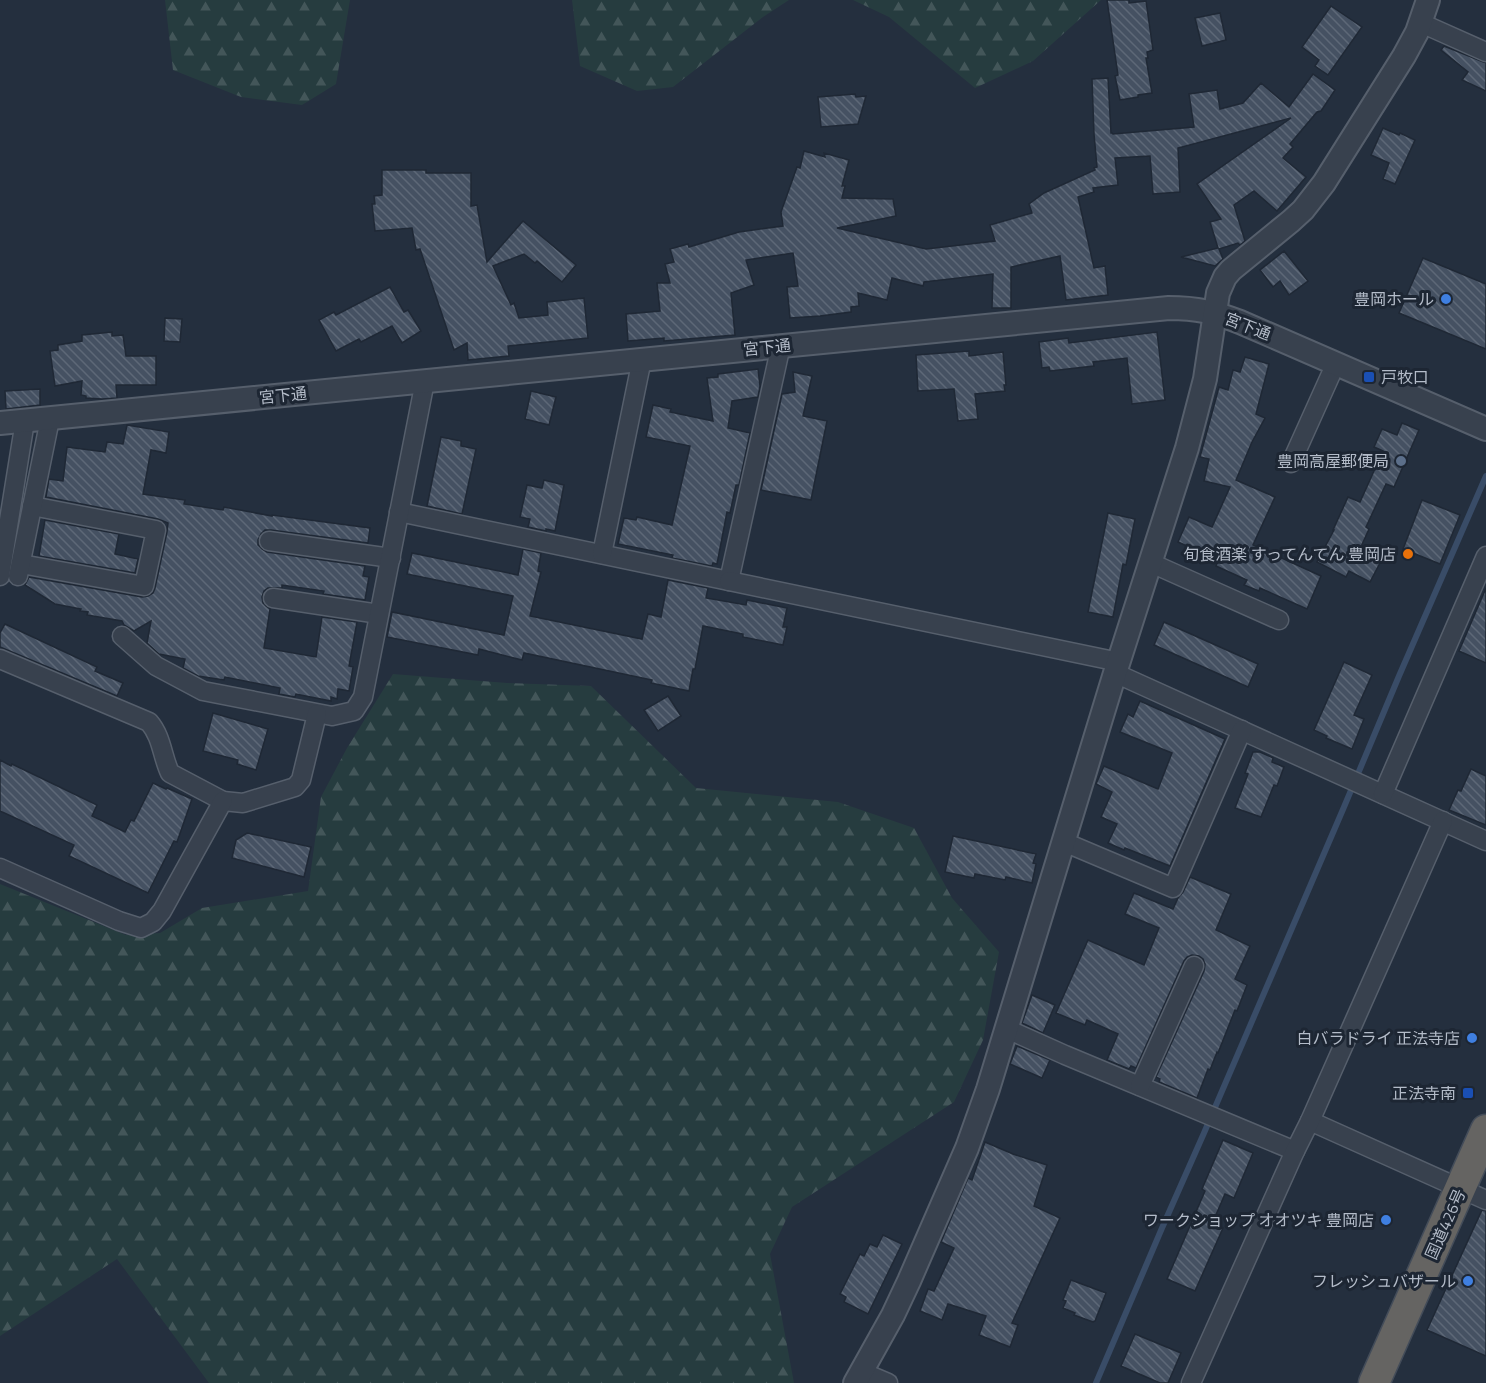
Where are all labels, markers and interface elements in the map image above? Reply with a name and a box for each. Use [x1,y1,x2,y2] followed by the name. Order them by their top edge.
[1354,287,1434,311] place label: 豊岡ホール
[1439,292,1453,306] marker: 豊岡ホール
[1221,306,1275,346] street label: 宮下通
[742,333,792,361] street label: 宮下通
[1381,365,1429,389] place label: 戸牧口
[1362,370,1376,384] marker: 戸牧口
[258,381,308,409] street label: 宮下通
[1277,449,1389,473] place label: 豊岡高屋郵便局
[1394,454,1408,468] marker: 豊岡高屋郵便局
[1183,542,1396,566] place label: 旬食酒楽 すってんてん 豊岡店
[1401,547,1415,561] marker: 旬食酒楽 すってんてん 豊岡店
[1296,1026,1460,1050] place label: 白バラドライ 正法寺店
[1465,1031,1479,1045] marker: 白バラドライ 正法寺店
[1392,1081,1456,1105] place label: 正法寺南
[1461,1086,1475,1100] marker: 正法寺南
[1419,1185,1471,1263] street label: 国道426号
[1143,1208,1374,1232] place label: ワークショップ オオツキ 豊岡店
[1379,1213,1393,1227] marker: ワークショップ オオツキ 豊岡店
[1312,1269,1456,1293] place label: フレッシュバザール
[1461,1274,1475,1288] marker: フレッシュバザール

